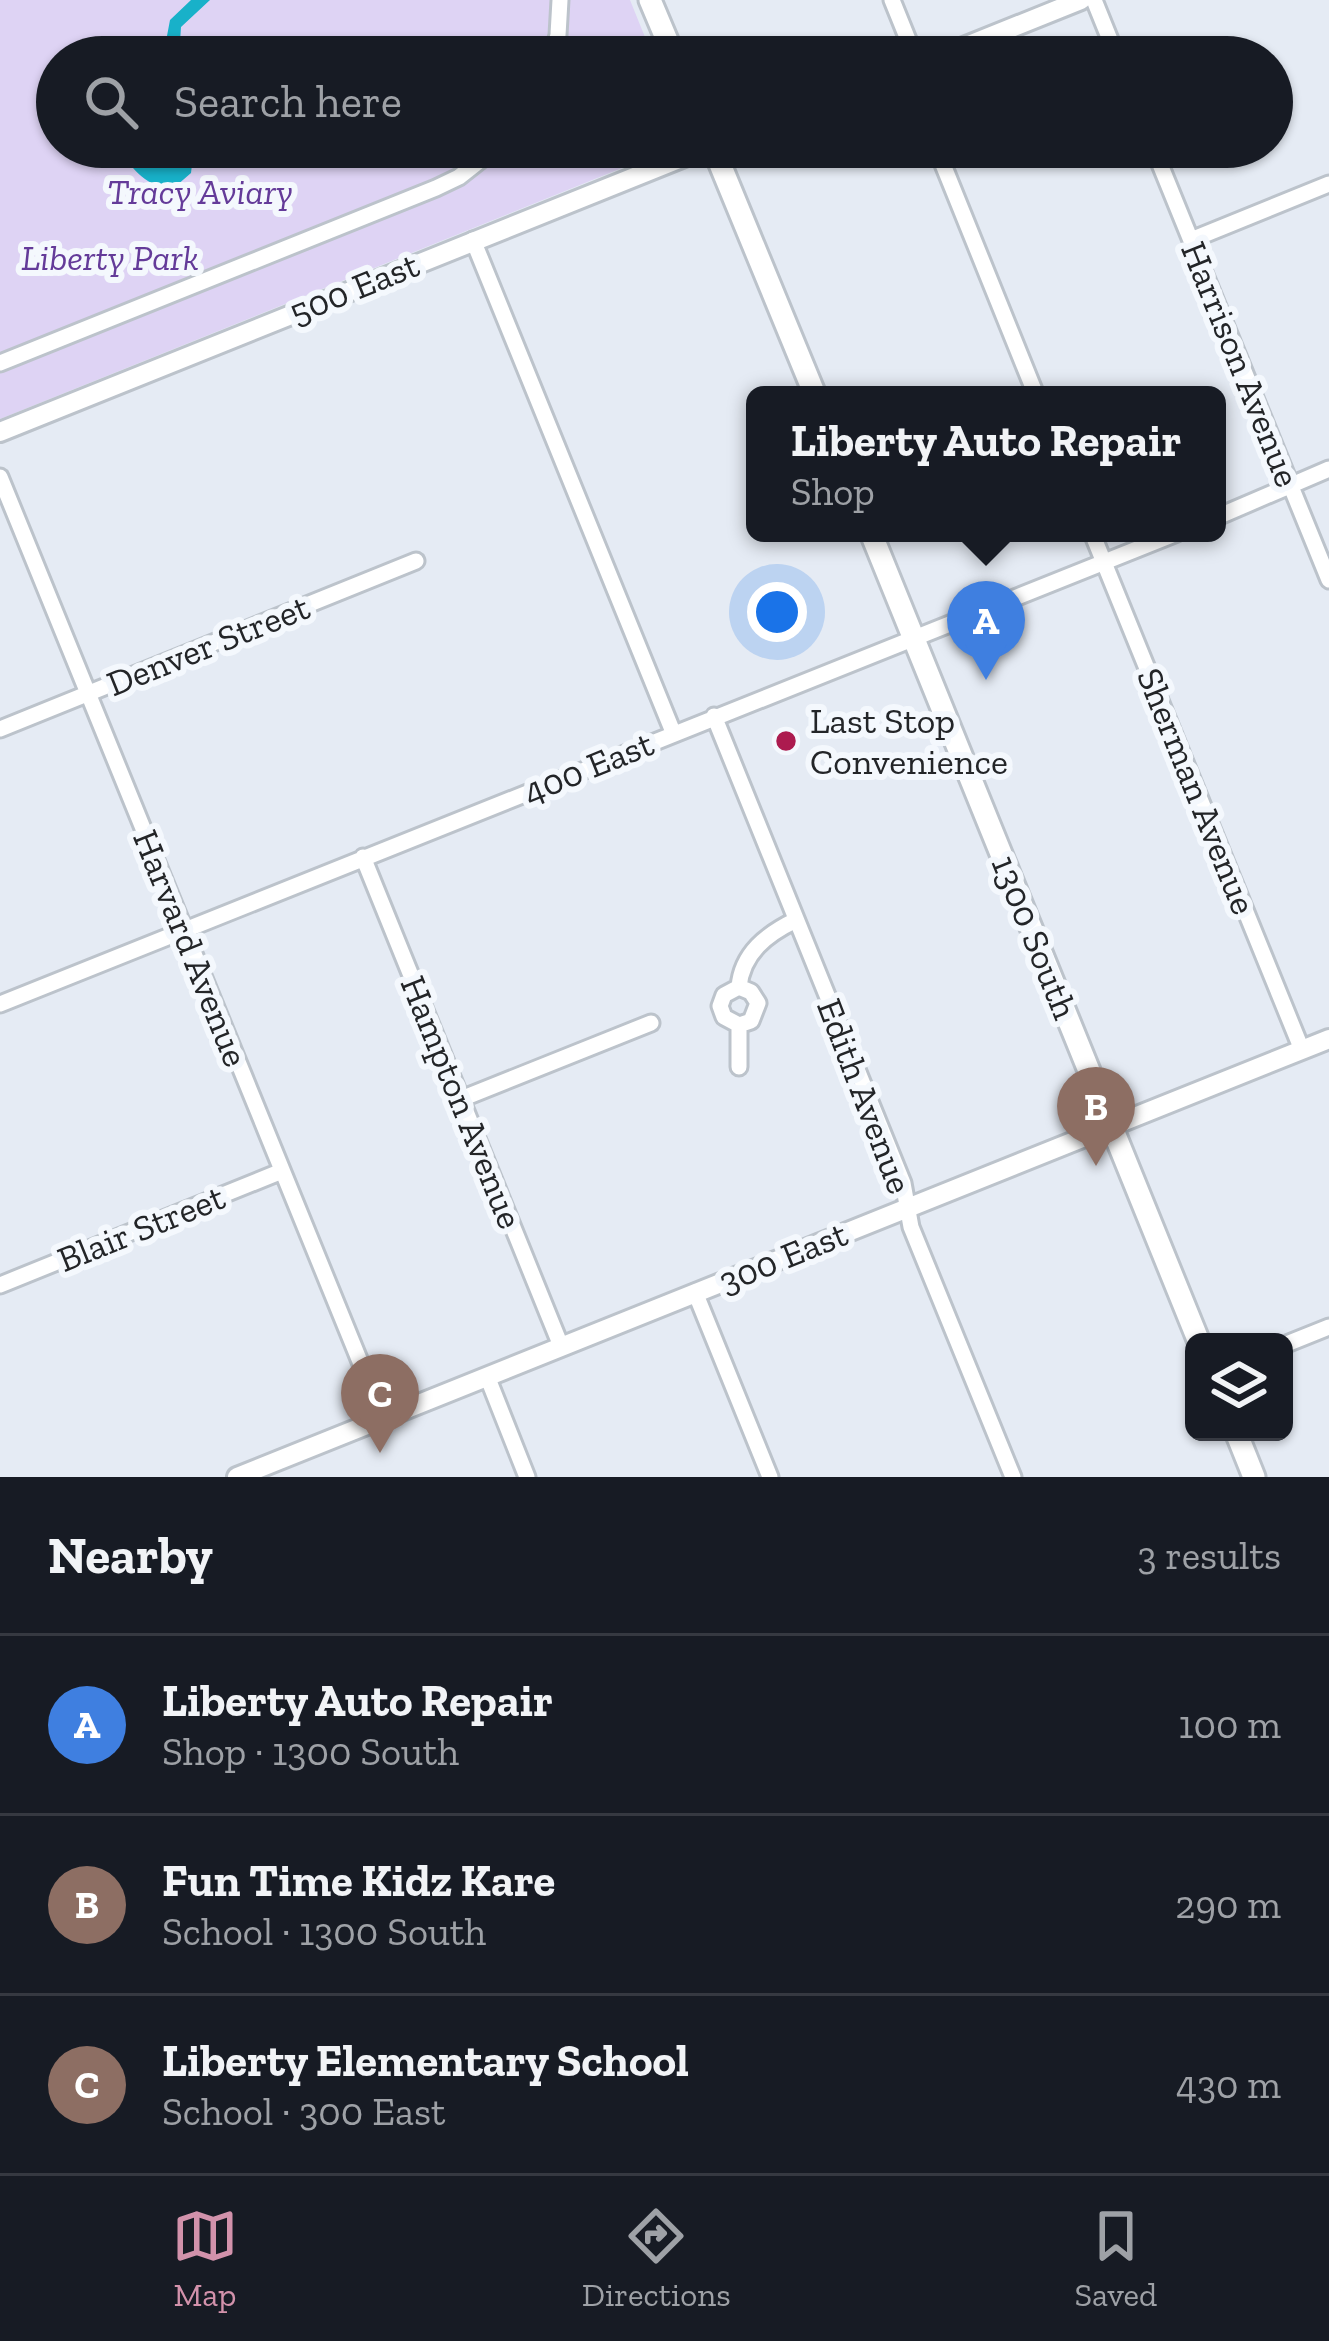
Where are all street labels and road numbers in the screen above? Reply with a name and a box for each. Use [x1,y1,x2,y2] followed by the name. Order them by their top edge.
[1172,235,1310,493] street label: Harrison Avenue
[283,242,426,333] street label: 500 East
[101,585,316,705] street label: Denver Street
[1128,662,1266,920] street label: Sherman Avenue
[517,721,660,813] street label: 400 East
[124,824,258,1072] street label: Harvard Avenue
[983,849,1087,1025] street label: 1300 South
[392,969,532,1235] street label: Hampton Avenue
[808,992,922,1200] street label: Edith Avenue
[51,1175,231,1281] street label: Blair Street
[712,1212,854,1302] street label: 300 East

